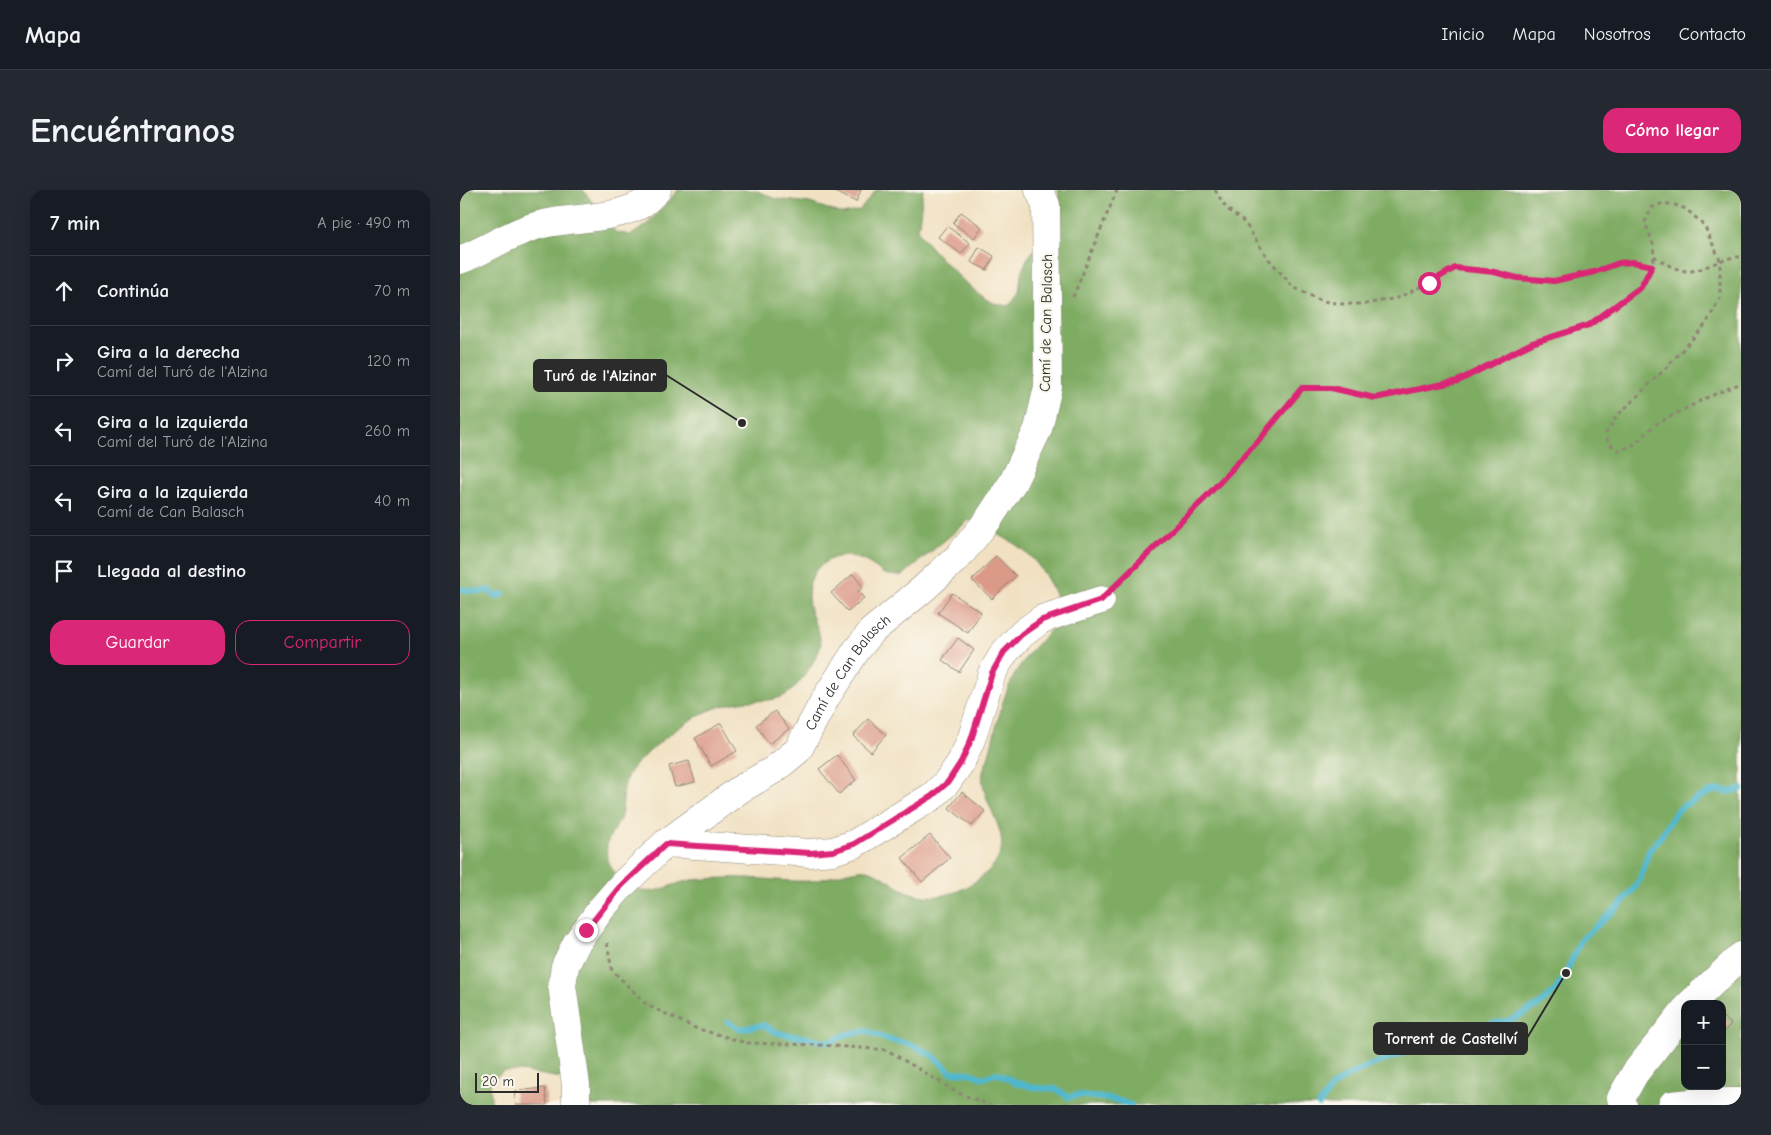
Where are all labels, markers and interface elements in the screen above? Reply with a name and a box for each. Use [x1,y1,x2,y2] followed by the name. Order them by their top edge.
[25,21,81,49] text: Mapa
[1441,24,1485,45] text: Inicio
[1513,24,1556,45] text: Mapa
[1584,24,1651,45] text: Nosotros
[1679,24,1746,45] text: Contacto
[1603,108,1741,153] button: Cómo llegar
[30,110,235,151] text: Encuéntranos
[50,211,100,235] text: 7 min
[317,214,410,232] text: A pie · 490 m
[1036,254,1056,392] street label: Camí de Can Balasch
[1418,272,1441,295] route start
[50,277,78,305] icon: ahead
[97,280,169,302] text: Continúa
[374,282,410,300] text: 70 m
[97,341,240,363] text: Gira a la derecha
[50,347,78,375] icon: right
[367,352,410,370] text: 120 m
[534,360,666,391] callout: Turó de l'Alzinar
[97,363,268,381] text: Camí del Turó de l'Alzina
[544,367,657,385] text: Turó de l'Alzinar
[97,411,248,433] text: Gira a la izquierda
[50,417,78,445] icon: left
[365,422,410,440] text: 260 m
[97,433,268,451] text: Camí del Turó de l'Alzina
[97,481,248,503] text: Gira a la izquierda
[50,487,78,515] icon: left
[374,492,410,510] text: 40 m
[97,503,244,521] text: Camí de Can Balasch
[50,557,78,585] icon: arrive
[97,560,246,582] text: Llegada al destino
[801,610,894,733] street label: Camí de Can Balasch
[50,620,225,665] button: Guardar
[235,620,410,665] button: Compartir
[575,919,598,942] route end
[1681,1000,1726,1090] map controls
[1681,1000,1726,1045] button: +
[1374,1023,1527,1054] callout: Torrent de Castellví
[1385,1030,1518,1048] text: Torrent de Castellví
[1681,1045,1726,1090] button: −
[475,1070,539,1093] scale bar
[482,1073,514,1090] text: 20 m

